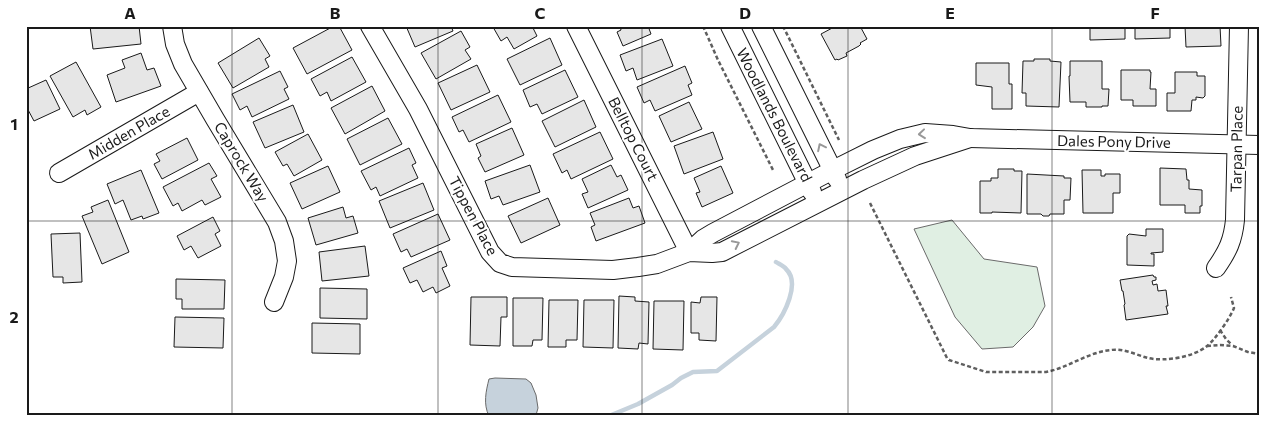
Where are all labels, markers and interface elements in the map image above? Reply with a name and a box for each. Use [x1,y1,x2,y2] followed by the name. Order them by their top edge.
[124,3,136,22] text: A
[330,3,341,22] text: B
[535,3,546,22] text: C
[739,3,751,22] text: D
[945,3,955,22] text: E
[1150,3,1160,22] text: F
[733,45,816,184] street label: Woodlands Boulevard
[605,94,663,183] street label: Belltop Court
[84,101,173,163] street label: Midden Place
[1226,105,1246,193] street label: Tarpan Place
[10,114,18,133] text: 1
[211,118,273,205] street label: Caprock Way
[918,128,926,139] one-way arrow
[1057,131,1171,151] street label: Dales Pony Drive
[817,143,828,152] one-way arrow
[446,173,502,258] street label: Tippen Place
[731,240,740,251] one-way arrow
[9,307,19,326] text: 2

